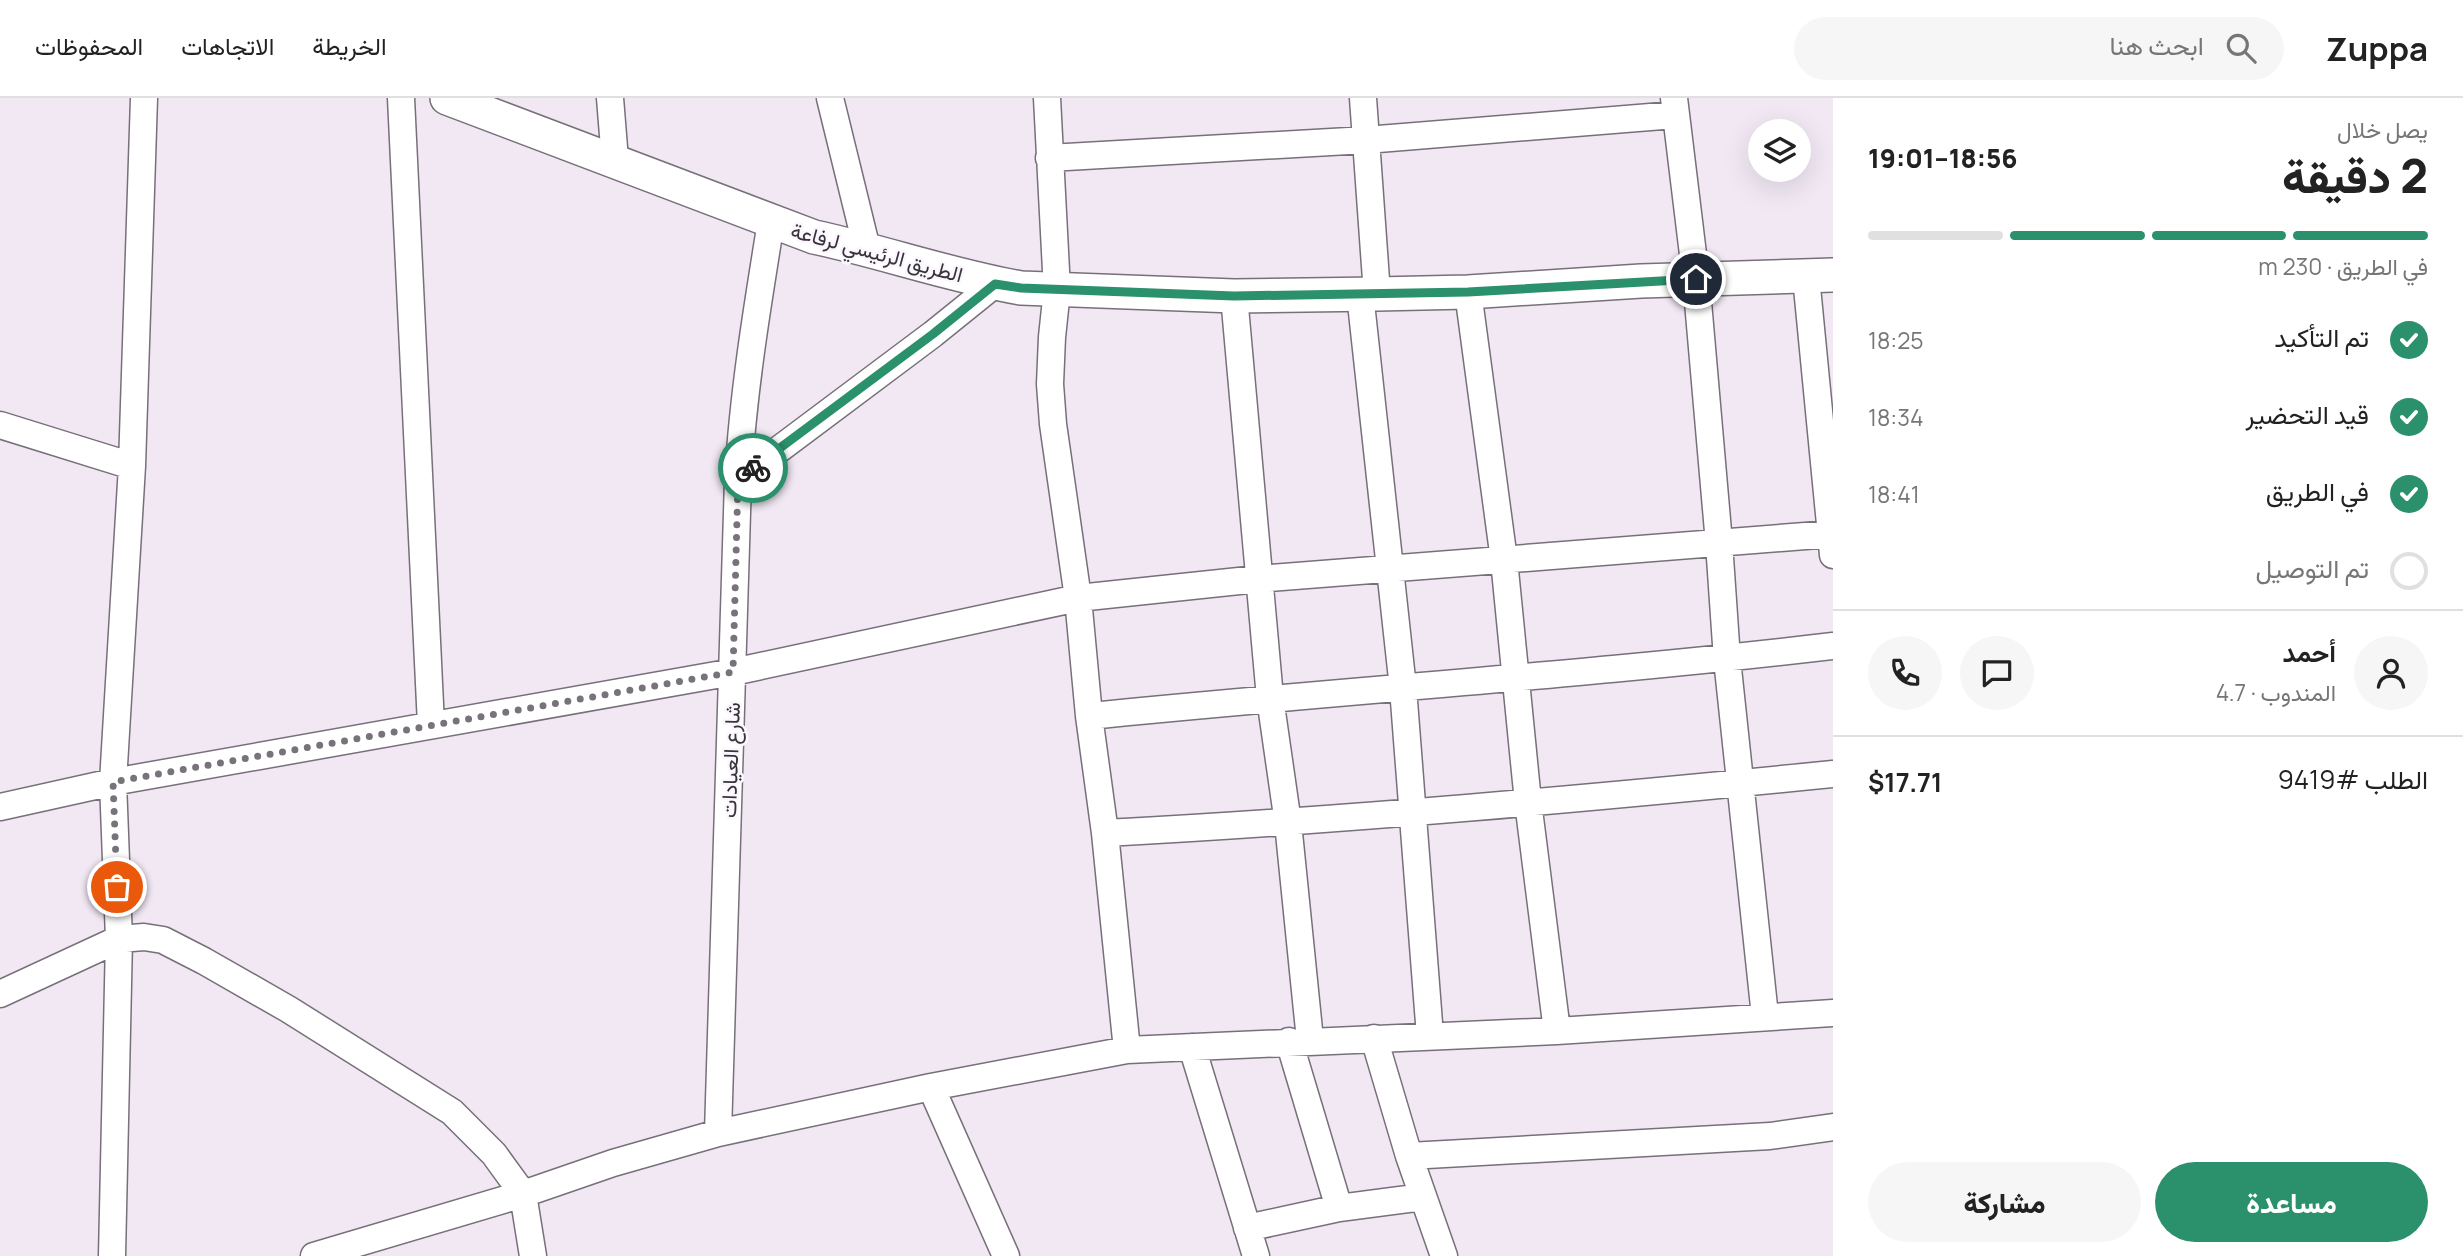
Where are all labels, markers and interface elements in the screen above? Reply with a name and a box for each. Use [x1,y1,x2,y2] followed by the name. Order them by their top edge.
[1794,17,2284,80] search box
[2326,26,2428,71] text: Zuppa
[2109,27,2204,63] text: ابحث هنا
[35,29,143,62] text: المحفوظات
[181,29,274,62] text: الاتجاهات
[312,29,387,62] text: الخريطة
[2222,29,2260,67] icon: search
[2337,113,2428,145] text: يصل خلال
[1748,119,1811,182] map controls
[1748,119,1811,182] button: layers
[1868,140,2017,176] text: 18:56–19:01
[2282,144,2428,207] text: 2 دقيقة
[787,216,966,292] street label: الطريق الرئيسي لرفاعة
[1666,249,1726,309] pin
[2258,250,2428,282] text: في الطريق · 230 m
[1677,260,1715,298] icon: home
[2274,319,2369,355] text: تم التأكيد
[2390,321,2428,359] icon: check
[1868,324,1924,356] text: 18:25
[2245,396,2369,432] text: قيد التحضير
[2390,398,2428,436] icon: check
[1868,401,1923,433] text: 18:34
[718,433,788,503] courier
[734,449,772,487] icon: bike
[2266,473,2369,509] text: في الطريق
[2390,475,2428,513] icon: check
[1868,478,1920,510] text: 18:41
[2255,550,2369,586] text: تم التوصيل
[2283,634,2336,670] text: أحمد
[1868,636,1942,710] button: phone
[1960,636,2034,710] button: chat
[2354,636,2428,710] button: person
[2216,676,2336,708] text: المندوب · 4.7
[714,702,747,818] street label: شارع العيادات
[2278,761,2428,797] text: الطلب #9419
[1868,764,1942,800] text: $17.71
[87,857,147,917] pin
[98,868,136,906] icon: bag
[1868,1162,2141,1242] button: مشاركة
[2155,1162,2428,1242] button: مساعدة

